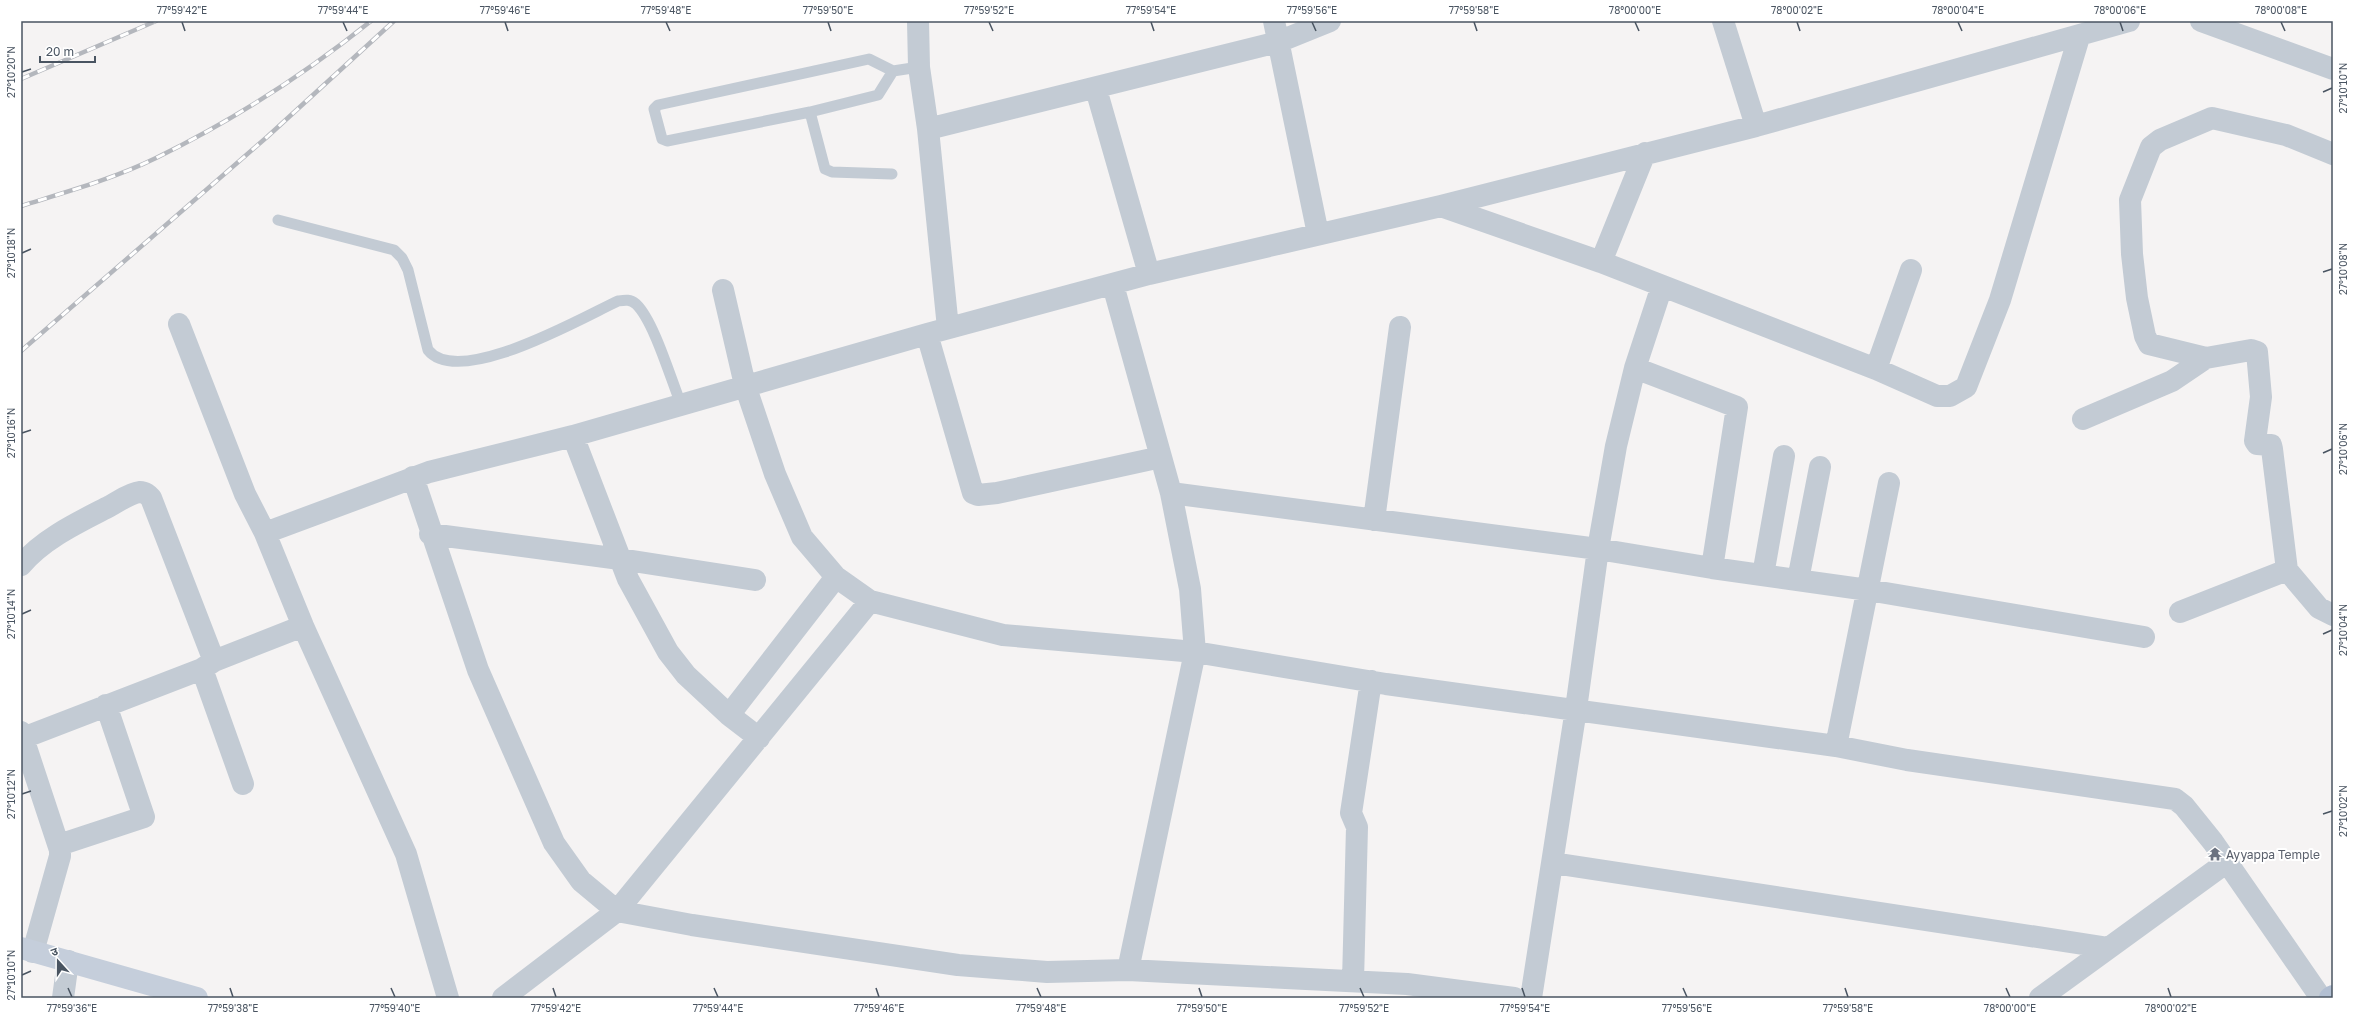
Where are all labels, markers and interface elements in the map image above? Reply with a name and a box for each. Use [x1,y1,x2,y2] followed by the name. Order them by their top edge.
[157,4,207,16] text: 77°59'42"E
[318,4,368,16] text: 77°59'44"E
[480,4,530,16] text: 77°59'46"E
[641,4,691,16] text: 77°59'48"E
[803,4,853,16] text: 77°59'50"E
[964,4,1014,16] text: 77°59'52"E
[1126,4,1176,16] text: 77°59'54"E
[1287,4,1337,16] text: 77°59'56"E
[1449,4,1499,16] text: 77°59'58"E
[1609,4,1661,16] text: 78°00'00"E
[1771,4,1823,16] text: 78°00'02"E
[1932,4,1984,16] text: 78°00'04"E
[2094,4,2146,16] text: 78°00'06"E
[2255,4,2307,16] text: 78°00'08"E
[40,38,95,64] scale bar
[46,44,74,59] text: 20 m
[5,46,17,98] text: 27°10'20"N
[2337,63,2349,113] text: 27°10'10"N
[5,228,17,278] text: 27°10'18"N
[2337,243,2349,295] text: 27°10'08"N
[5,408,17,458] text: 27°10'16"N
[2337,423,2349,475] text: 27°10'06"N
[5,589,17,639] text: 27°10'14"N
[2337,604,2349,656] text: 27°10'04"N
[5,769,17,819] text: 27°10'12"N
[2337,785,2349,837] text: 27°10'02"N
[2207,846,2223,862] temple icon: Ayyappa Temple
[2226,847,2320,862] place label: Ayyappa Temple
[38,941,78,981] north arrow
[49,944,60,958] text: उ
[5,950,17,1000] text: 27°10'10"N
[47,1002,97,1014] text: 77°59'36"E
[208,1002,258,1014] text: 77°59'38"E
[370,1002,420,1014] text: 77°59'40"E
[531,1002,581,1014] text: 77°59'42"E
[693,1002,743,1014] text: 77°59'44"E
[854,1002,904,1014] text: 77°59'46"E
[1016,1002,1066,1014] text: 77°59'48"E
[1177,1002,1227,1014] text: 77°59'50"E
[1339,1002,1389,1014] text: 77°59'52"E
[1500,1002,1550,1014] text: 77°59'54"E
[1662,1002,1712,1014] text: 77°59'56"E
[1823,1002,1873,1014] text: 77°59'58"E
[1984,1002,2036,1014] text: 78°00'00"E
[2145,1002,2197,1014] text: 78°00'02"E

